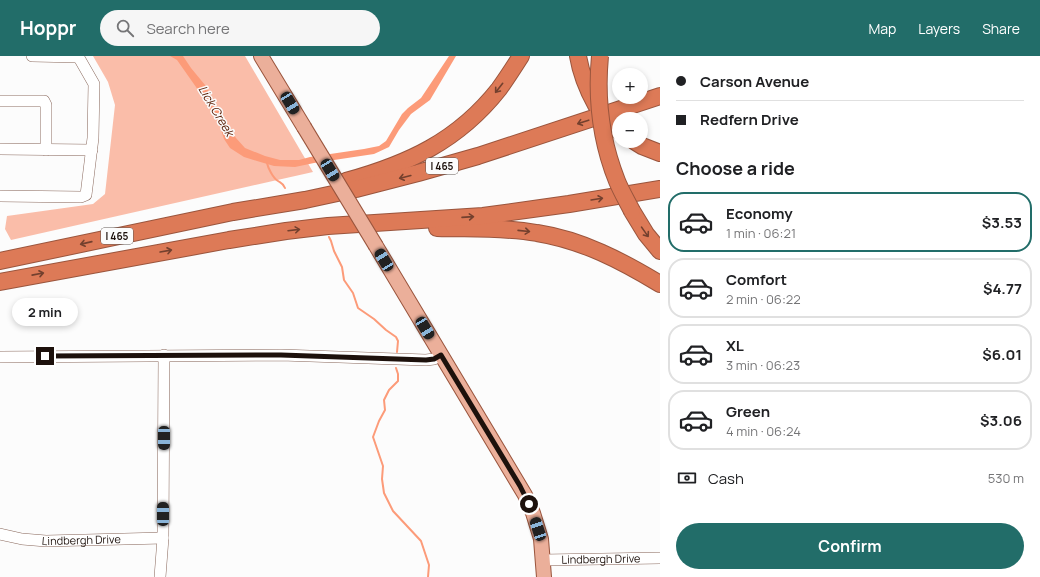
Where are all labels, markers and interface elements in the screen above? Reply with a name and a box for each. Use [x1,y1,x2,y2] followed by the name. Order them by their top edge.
[100,10,380,46] search box
[20,15,76,41] text: Hoppr
[114,17,136,39] icon: search
[146,18,230,39] text: Search here
[868,19,896,38] text: Map
[918,19,960,38] text: Layers
[982,19,1020,38] text: Share
[612,68,648,148] map controls
[612,68,648,104] button: +
[700,71,809,92] text: Carson Avenue
[195,82,239,141] water label: Lick Creek
[495,83,504,94] one-way arrow
[279,90,301,116] car
[700,109,799,130] text: Redfern Drive
[612,112,648,148] button: −
[576,119,589,126] one-way arrow
[676,156,795,180] text: Choose a ride
[319,157,341,183] car
[426,158,458,174] road number: I 465
[399,173,412,181] one-way arrow
[590,195,603,203] one-way arrow
[726,203,793,224] text: Economy
[678,204,714,240] icon: car
[982,212,1022,233] text: $3.53
[461,213,474,220] one-way arrow
[726,224,796,242] text: 1 min · 06:21
[287,226,300,233] one-way arrow
[641,226,649,237] one-way arrow
[101,228,133,244] road number: I 465
[517,228,530,235] one-way arrow
[79,239,92,247] one-way arrow
[159,247,172,255] one-way arrow
[373,247,395,273] car
[726,269,787,290] text: Comfort
[31,270,44,278] one-way arrow
[678,270,714,306] icon: car
[983,278,1022,299] text: $4.77
[726,290,801,308] text: 2 min · 06:22
[12,298,78,326] callout: 2 min
[28,303,62,321] text: 2 min
[414,315,436,341] car
[726,335,744,356] text: XL
[678,336,714,372] icon: car
[982,344,1022,365] text: $6.01
[36,347,54,365] route end
[726,356,800,374] text: 3 min · 06:23
[726,401,770,422] text: Green
[678,402,714,438] icon: car
[980,410,1022,431] text: $3.06
[726,422,801,440] text: 4 min · 06:24
[158,426,170,450] car
[676,467,698,489] icon: cash
[708,468,744,489] text: Cash
[988,469,1024,487] text: 530 m
[520,495,538,513] route start
[157,502,169,526] car
[529,516,547,542] car
[676,523,1024,569] button: Confirm
[41,531,122,548] street label: Lindbergh Drive
[561,550,641,567] street label: Lindbergh Drive

